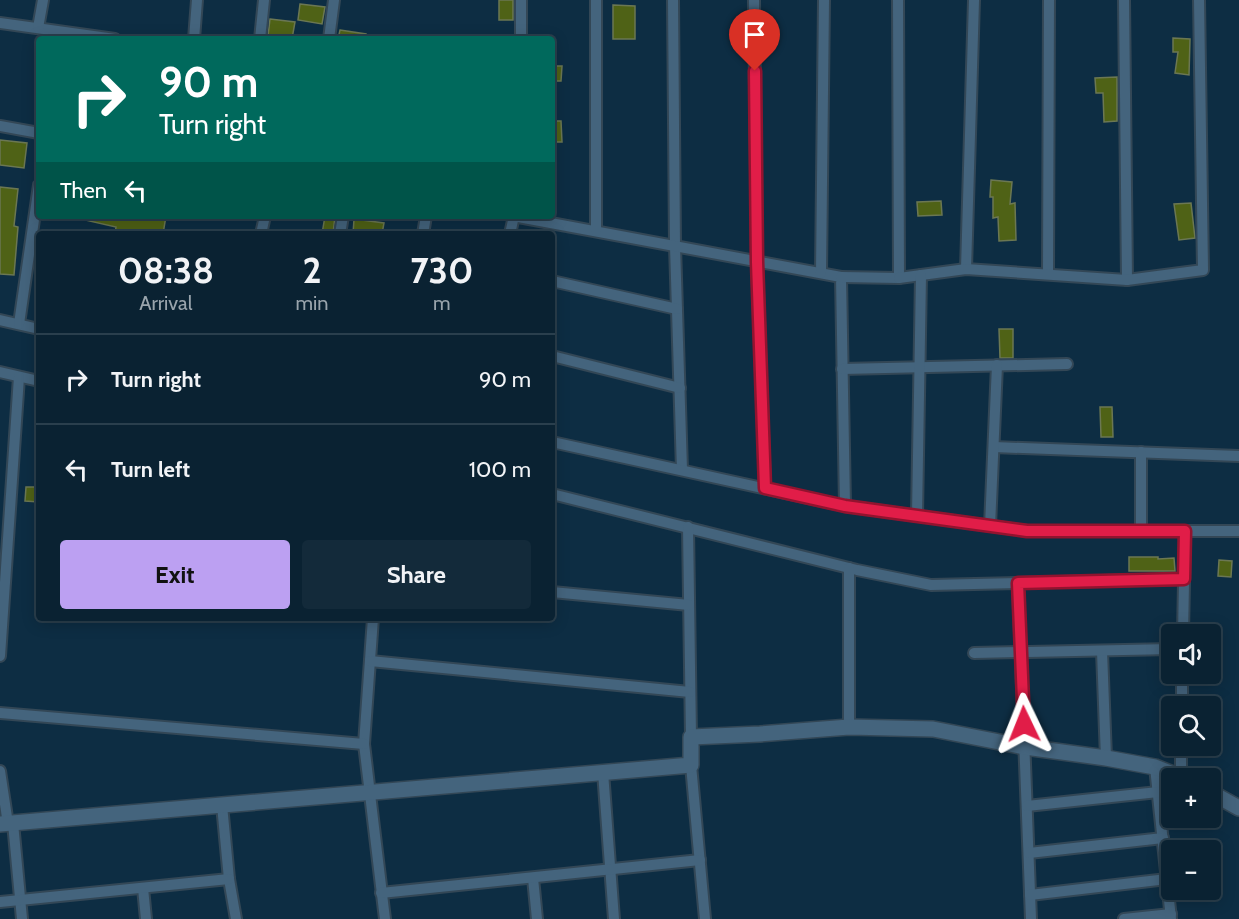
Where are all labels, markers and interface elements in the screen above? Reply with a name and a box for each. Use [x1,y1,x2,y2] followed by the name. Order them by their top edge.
[729,9,780,71] pin
[738,18,771,51] icon: arrive
[159,56,258,108] text: 90 m
[60,60,138,138] icon: right
[159,108,266,141] text: Turn right
[119,174,152,207] icon: left
[60,177,107,204] text: Then
[118,248,214,292] text: 08:38
[303,248,322,292] text: 2
[410,248,473,292] text: 730
[139,291,192,315] text: Arrival
[296,291,329,315] text: min
[433,291,451,315] text: m
[60,363,93,396] icon: right
[111,366,201,393] text: Turn right
[479,366,531,393] text: 90 m
[60,453,93,486] icon: left
[111,456,190,483] text: Turn left
[469,456,531,483] text: 100 m
[60,540,290,609] button: Exit
[302,540,531,609] button: Share
[1161,624,1221,900] map controls
[1161,624,1221,684] button: sound
[992,692,1056,756] position arrow
[1161,696,1221,756] button: search
[1161,768,1221,828] button: +
[1161,840,1221,900] button: −

